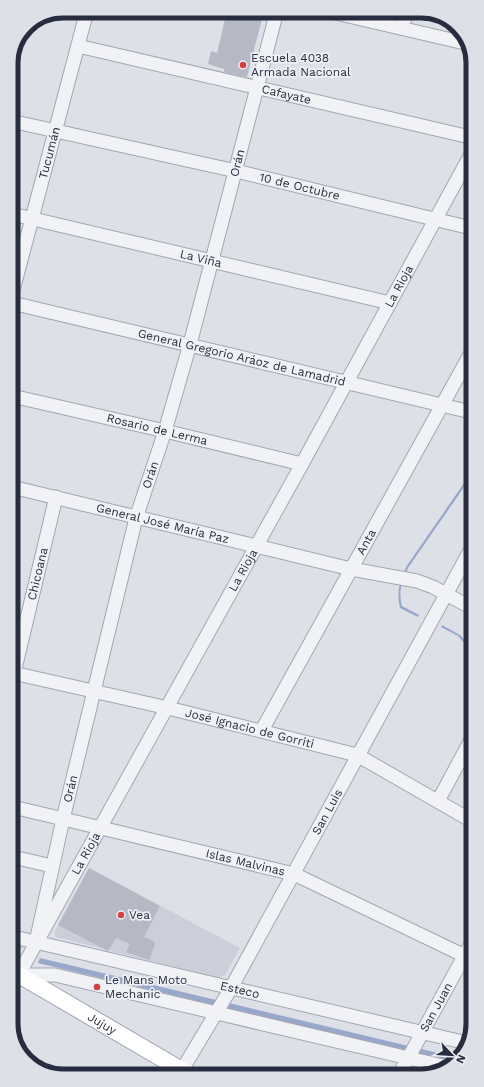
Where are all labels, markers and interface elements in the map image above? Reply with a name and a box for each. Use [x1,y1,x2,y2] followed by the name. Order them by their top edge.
[251,51,351,79] place label: Escuela 4038 Armada Nacional
[238,60,248,70] marker: Escuela 4038 Armada Nacional
[260,82,313,107] street label: Cafayate
[36,125,63,181] street label: Tucumán
[227,148,248,178] street label: Orán
[258,170,341,203] street label: 10 de Octubre
[178,247,223,270] street label: La Viña
[382,262,416,310] street label: La Rioja
[136,326,347,389] street label: General Gregorio Aráoz de Lamadrid
[105,411,209,448] street label: Rosario de Lerma
[139,460,161,490] street label: Orán
[95,501,230,546] street label: General José María Paz
[354,527,379,557] street label: Anta
[25,546,51,602] street label: Chicoana
[226,547,260,594] street label: La Rioja
[184,706,315,751] street label: José Ignacio de Gorriti
[60,774,80,804] street label: Orán
[309,787,345,837] street label: San Luis
[68,830,103,877] street label: La Rioja
[204,846,287,879] street label: Islas Malvinas
[129,908,150,922] place label: Vea
[116,910,126,920] marker: Vea
[105,973,187,1001] place label: Le Mans Moto Mechanic
[219,978,261,1001] street label: Esteco
[417,980,455,1034] street label: San Juan
[92,982,102,992] marker: Le Mans Moto Mechanic
[85,1010,120,1038] street label: Jujuy
[432,1035,472,1075] north arrow
[453,1053,468,1065] text: N

